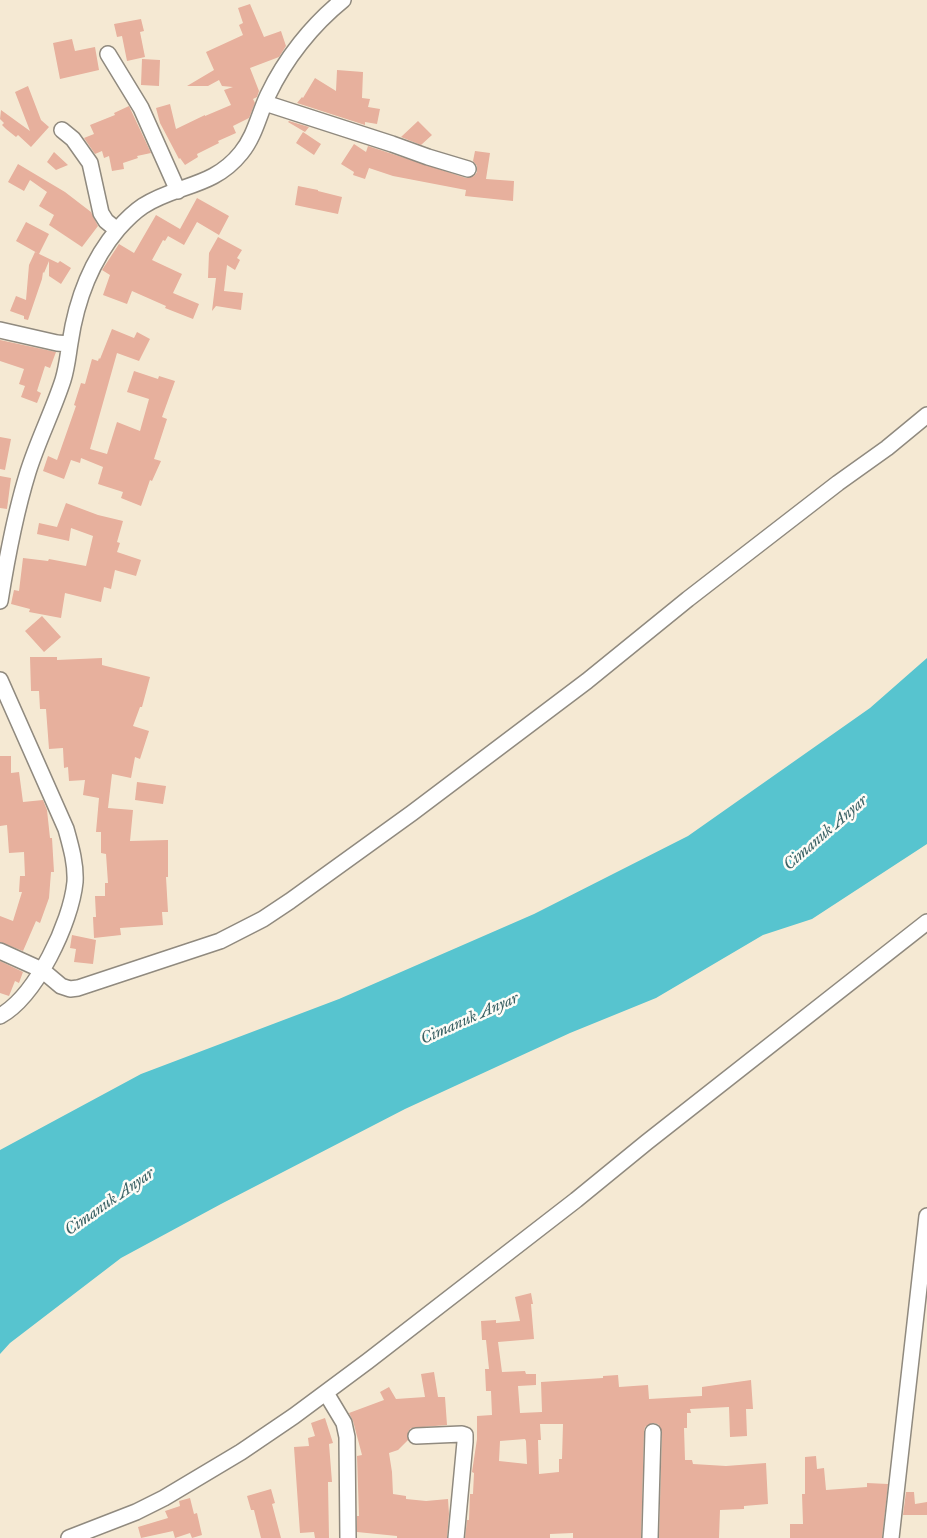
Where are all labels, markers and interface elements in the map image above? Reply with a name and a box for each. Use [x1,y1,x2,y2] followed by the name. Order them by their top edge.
[780,791,872,875] water label: Cimanuk Anyar
[418,989,522,1049] water label: Cimanuk Anyar
[61,1164,159,1240] water label: Cimanuk Anyar

